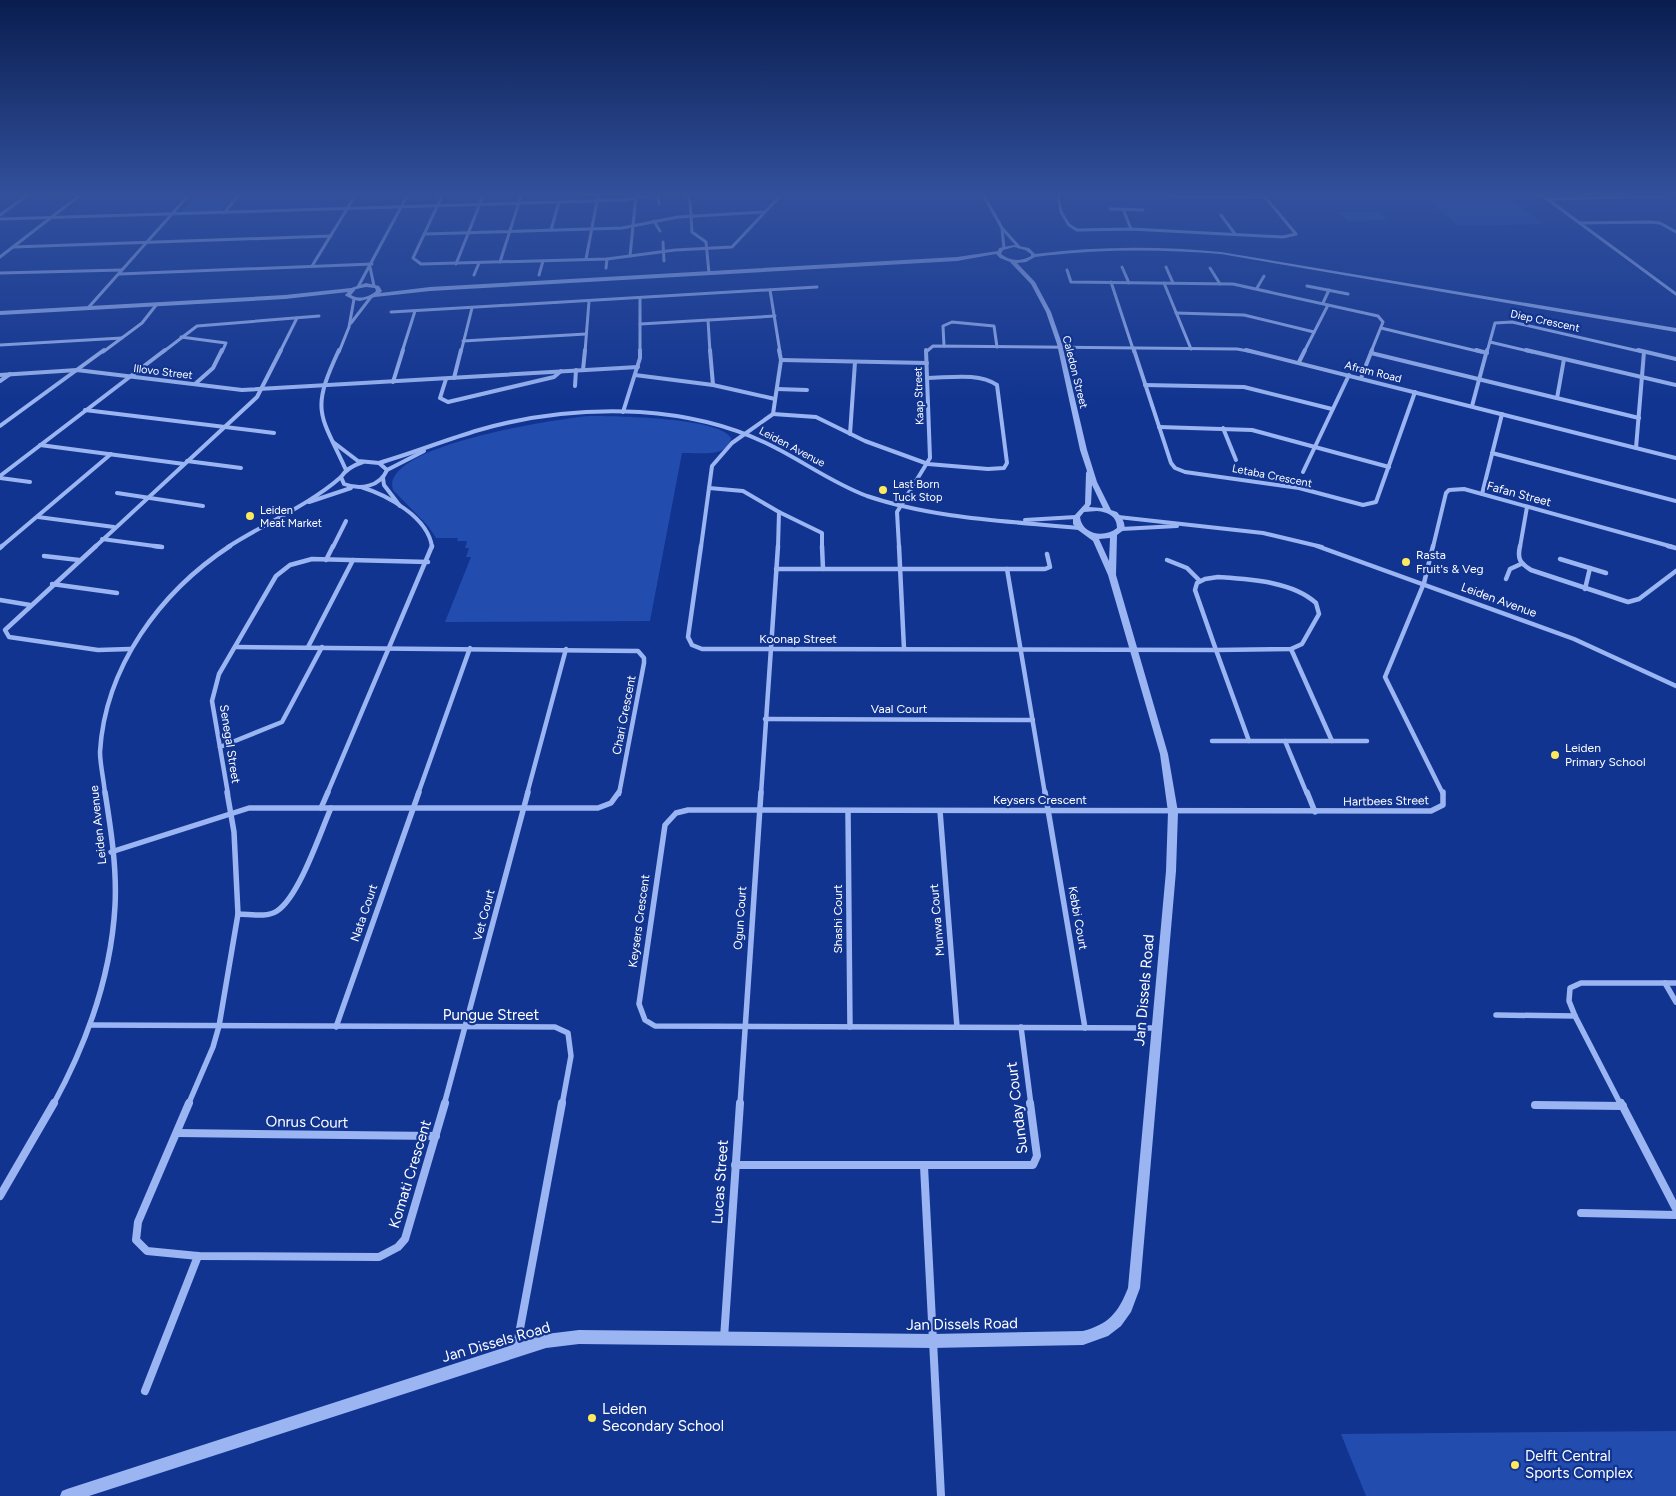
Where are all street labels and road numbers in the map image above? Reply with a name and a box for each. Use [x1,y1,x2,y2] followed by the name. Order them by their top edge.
[1509,307,1581,335] street label: Diep Crescent
[1060,334,1090,410] street label: Caledon Street
[1343,359,1403,385] street label: Afram Road
[133,362,193,382] street label: Illovo Street
[911,367,927,425] street label: Kaap Street
[757,424,827,470] street label: Leiden Avenue
[1231,462,1313,490] street label: Letaba Crescent
[1485,479,1553,509] street label: Fafan Street
[1459,580,1539,620] street label: Leiden Avenue
[759,632,837,646] street label: Koonap Street
[609,674,639,756] street label: Chari Crescent
[871,702,928,716] street label: Vaal Court
[217,704,243,785] street label: Senegal Street
[87,784,109,865] street label: Leiden Avenue
[993,793,1087,807] street label: Keysers Crescent
[1343,793,1430,809] street label: Hartbees Street
[626,873,653,968] street label: Keysers Crescent
[348,882,381,944] street label: Nata Court
[927,883,947,957] street label: Munwa Court
[831,884,845,954] street label: Shashi Court
[731,885,749,950] street label: Ogun Court
[1066,885,1091,951] street label: Kebbi Court
[470,887,498,942] street label: Vet Court
[1130,933,1158,1047] street label: Jan Dissels Road
[443,1006,540,1024] street label: Pungue Street
[1002,1061,1032,1155] street label: Sunday Court
[265,1112,349,1132] street label: Onrus Court
[385,1117,435,1230] street label: Komati Crescent
[708,1139,732,1225] street label: Lucas Street
[906,1314,1018,1334] street label: Jan Dissels Road
[440,1318,552,1366] street label: Jan Dissels Road

